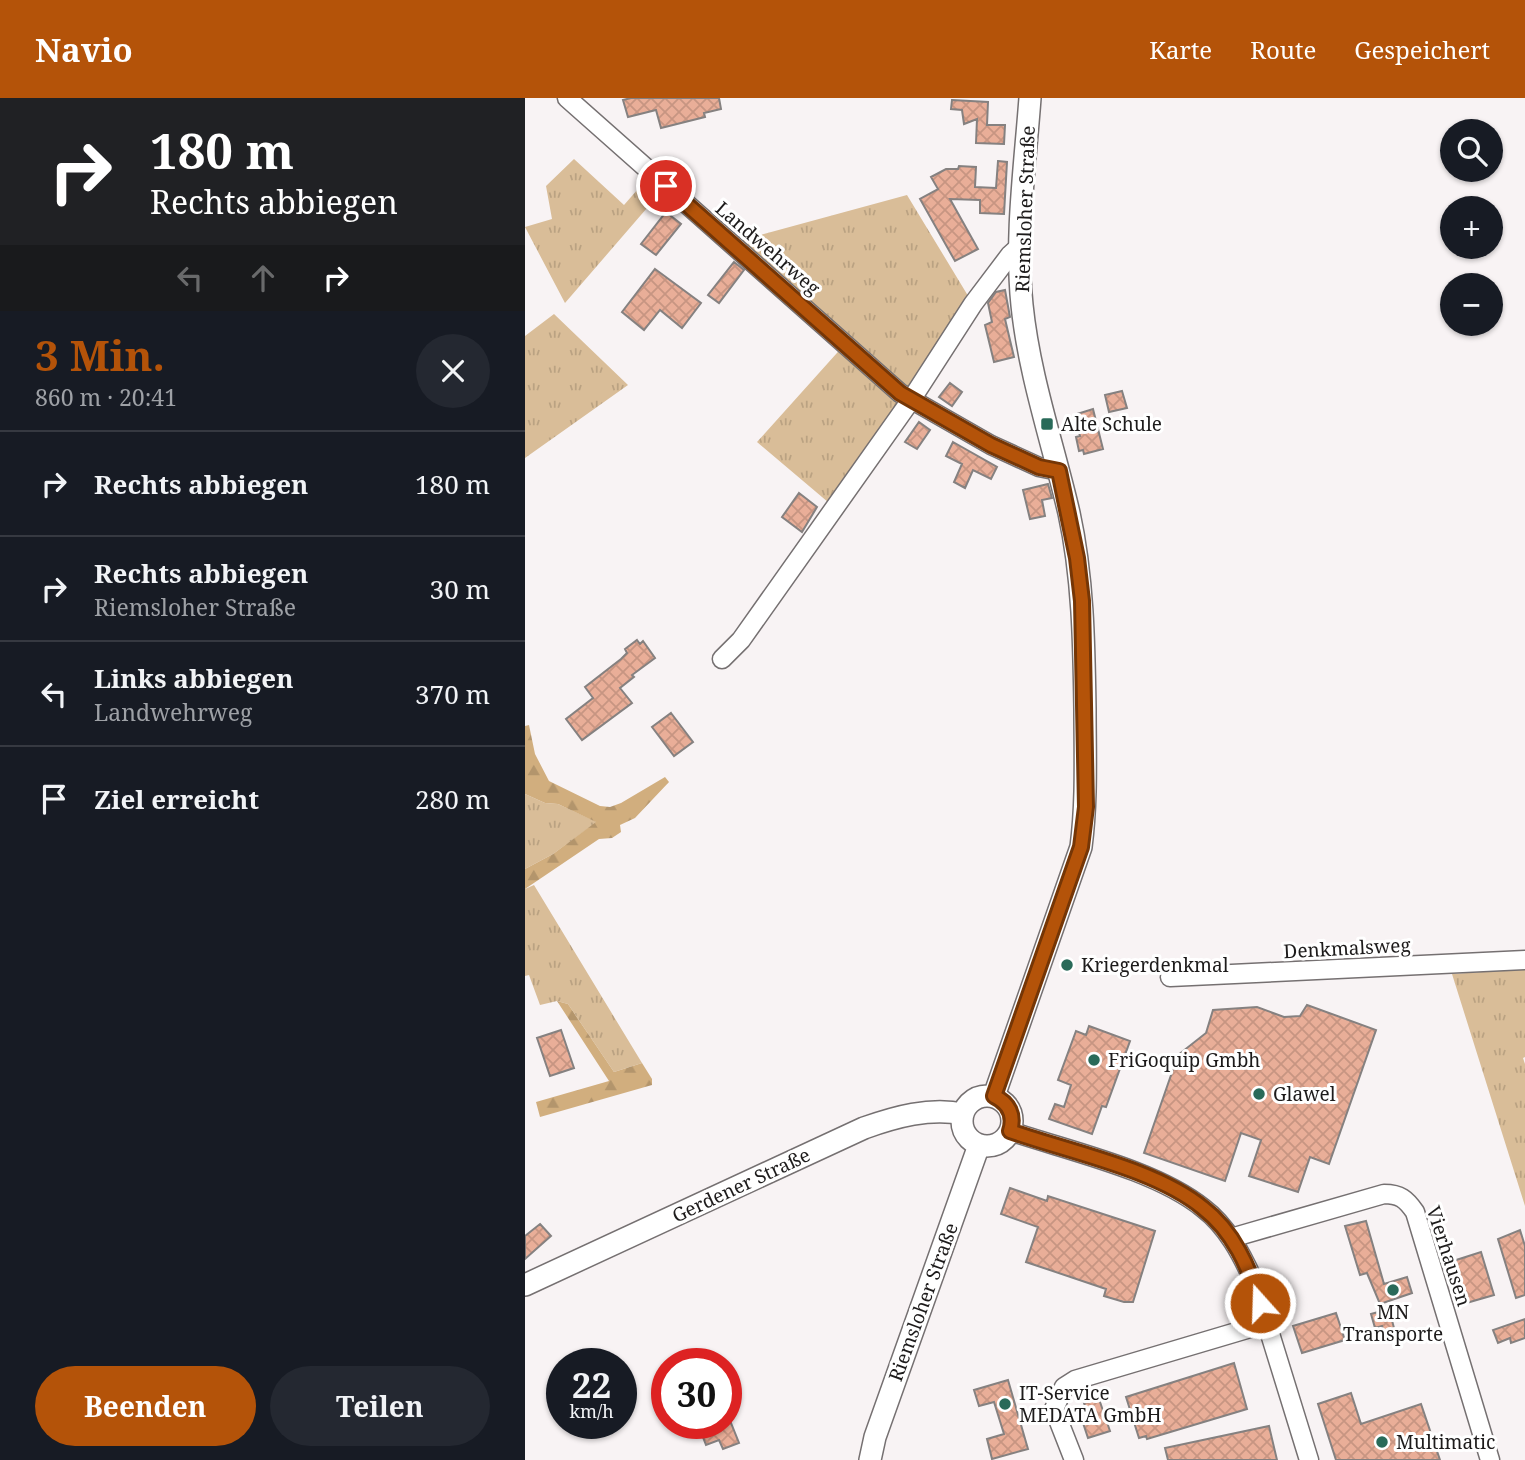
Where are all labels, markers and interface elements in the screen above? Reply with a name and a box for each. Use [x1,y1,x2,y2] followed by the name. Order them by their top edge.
[35,27,133,72] text: Navio
[1149,33,1212,66] text: Karte
[1250,33,1316,66] text: Route
[1354,33,1490,66] text: Gespeichert
[150,117,294,183] text: 180 m
[1440,119,1503,336] map controls
[1440,119,1503,182] button: search
[1009,125,1041,293] street label: Riemsloher Straße
[35,126,126,217] icon: right
[636,156,696,216] pin
[647,167,685,205] icon: arrive
[150,180,398,223] text: Rechts abbiegen
[710,195,826,301] street label: Landwehrweg
[1440,196,1503,259] button: +
[171,259,209,297] icon: left
[244,259,282,297] icon: ahead
[317,259,355,297] icon: right
[1440,273,1503,336] button: −
[35,326,165,383] text: 3 Min.
[416,334,490,408] button: close
[35,381,177,413] text: 860 m · 20:41
[1061,411,1162,437] place label: Alte Schule
[1039,416,1055,432] marker: Alte Schule
[35,465,73,503] icon: right
[94,466,308,502] text: Rechts abbiegen
[415,466,490,502] text: 180 m
[94,555,308,591] text: Rechts abbiegen
[35,570,73,608] icon: right
[430,571,490,607] text: 30 m
[94,591,296,623] text: Riemsloher Straße
[94,660,293,696] text: Links abbiegen
[35,675,73,713] icon: left
[415,676,490,712] text: 370 m
[94,696,252,728] text: Landwehrweg
[35,780,73,818] icon: arrive
[94,781,259,817] text: Ziel erreicht
[415,781,490,817] text: 280 m
[1283,932,1411,964] street label: Denkmalsweg
[1081,952,1229,978] place label: Kriegerdenkmal
[1059,957,1075,973] marker: Kriegerdenkmal
[1108,1047,1260,1073] place label: FriGoquip Gmbh
[1086,1052,1102,1068] marker: FriGoquip Gmbh
[1273,1081,1336,1107] place label: Glawel
[1251,1086,1267,1102] marker: Glawel
[668,1142,814,1228] street label: Gerdener Straße
[1421,1203,1477,1309] street label: Vierhausen
[882,1219,964,1385] street label: Riemsloher Straße
[1223,1266,1297,1340] position arrow
[1385,1282,1401,1298] marker: MN Transporte
[1343,1299,1443,1347] place label: MN Transporte
[651,1348,742,1439] speed limit sign: 30
[572,1361,611,1408] text: 22
[35,1366,256,1446] button: Beenden
[270,1366,490,1446] button: Teilen
[1019,1380,1161,1428] place label: IT-Service MEDATA GmbH
[997,1396,1013,1412] marker: IT-Service MEDATA GmbH
[569,1399,614,1423] text: km/h
[1396,1429,1495,1455] place label: Multimatic
[1374,1434,1390,1450] marker: Multimatic

